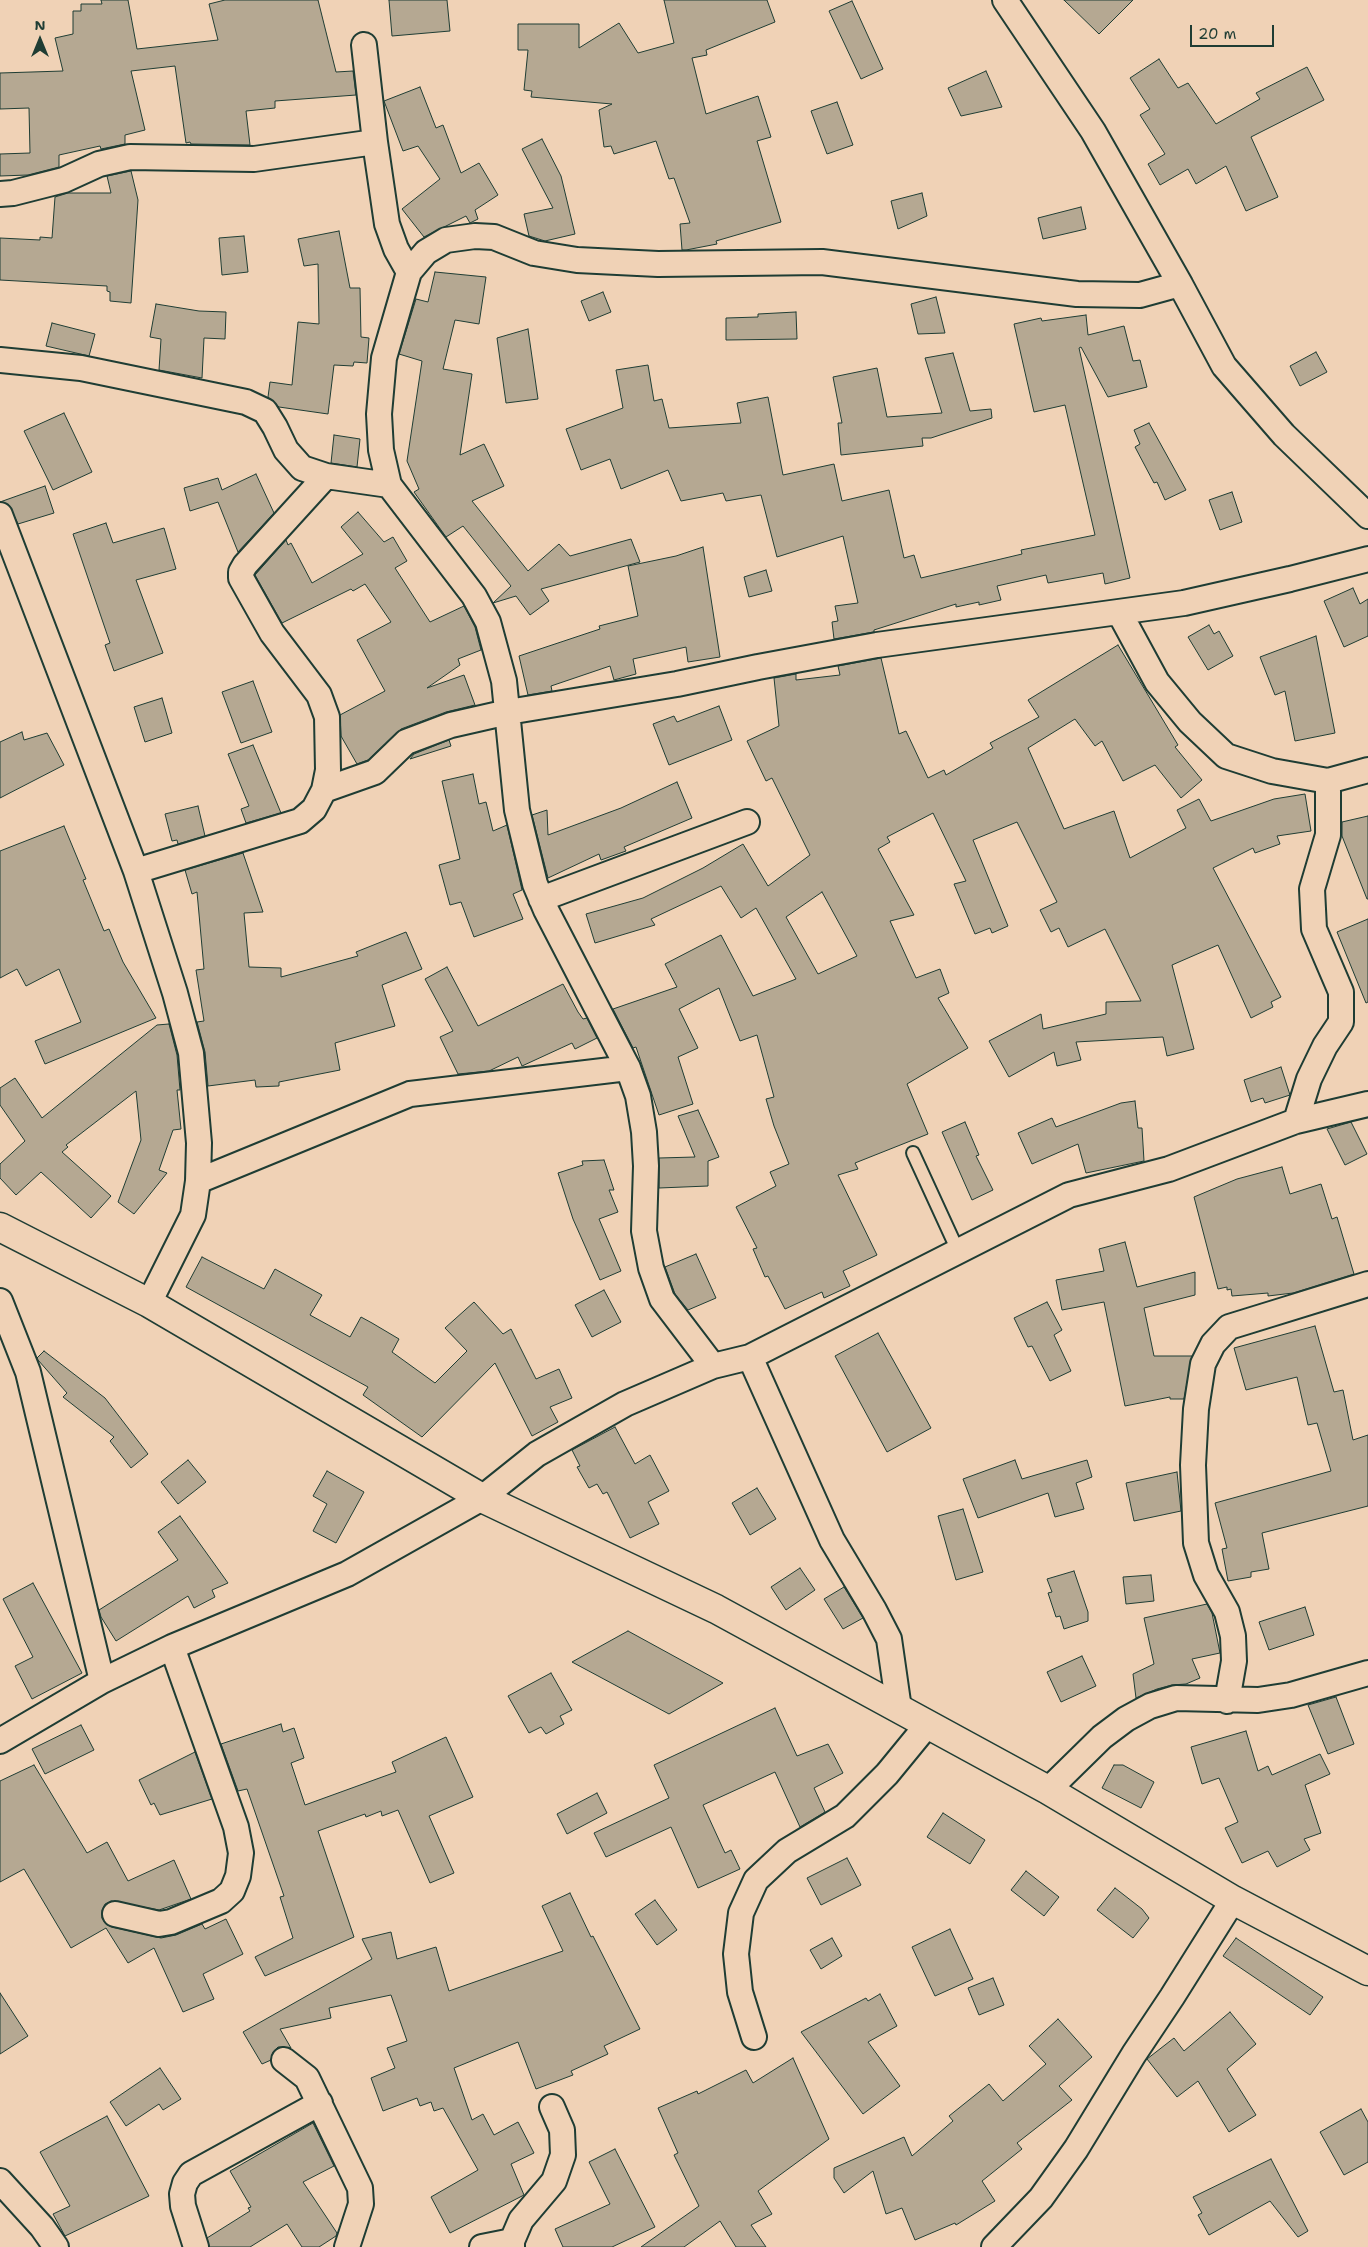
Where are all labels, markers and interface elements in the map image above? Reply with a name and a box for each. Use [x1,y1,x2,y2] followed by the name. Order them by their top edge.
[15,15,65,65] north arrow
[1193,15,1277,47] scale bar
[34,16,46,34] text: N
[1198,24,1237,44] text: 20 m

